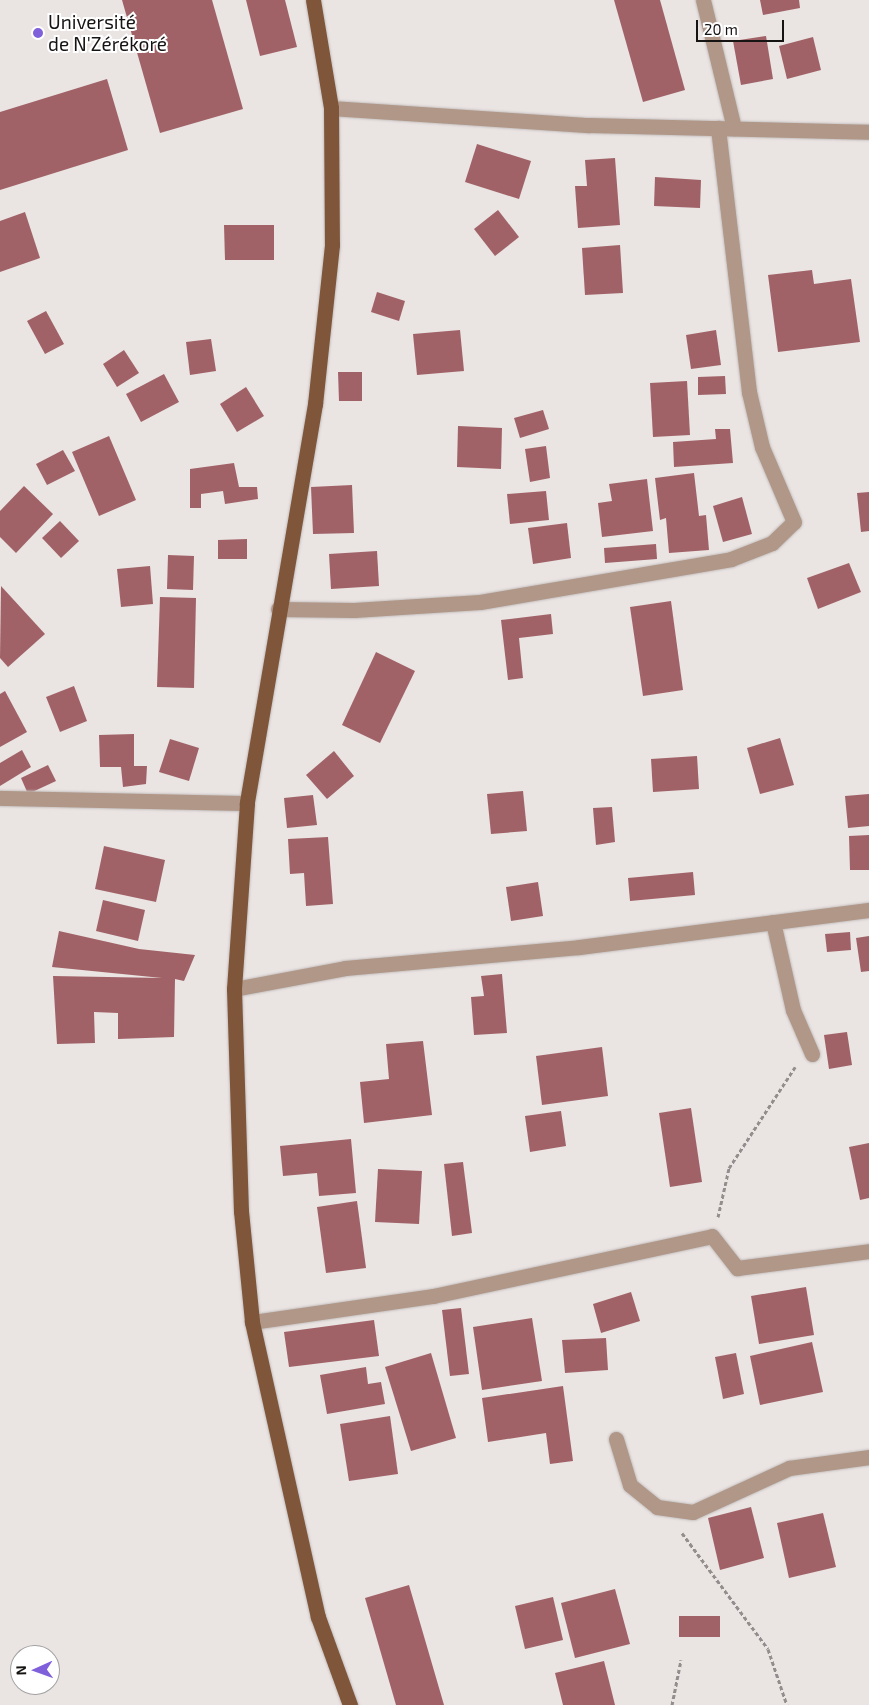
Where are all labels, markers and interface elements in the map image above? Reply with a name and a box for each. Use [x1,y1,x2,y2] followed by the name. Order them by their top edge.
[699,10,786,42] scale bar
[48,11,167,55] place label: Université de N'Zérékoré
[704,20,738,38] text: 20 m
[32,27,44,39] marker: Université de N'Zérékoré
[10,1645,60,1695] north arrow
[12,1665,29,1676] text: N

